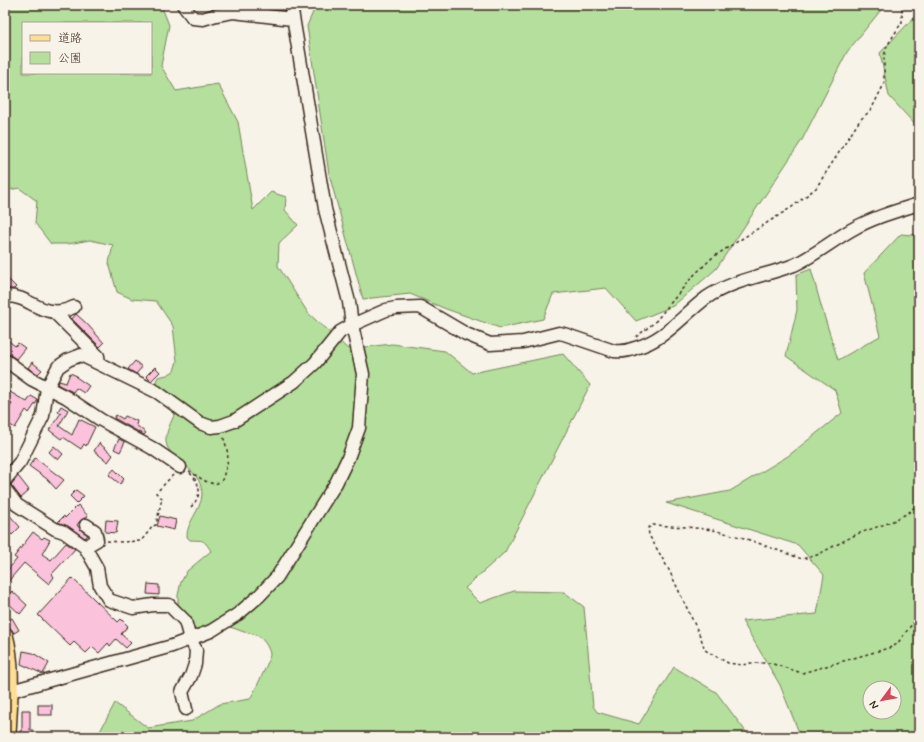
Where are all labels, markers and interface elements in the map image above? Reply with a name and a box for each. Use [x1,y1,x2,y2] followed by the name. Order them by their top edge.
[22,22,152,74] legend
[58,31,82,47] text: 道路
[58,51,82,67] text: 公園
[862,680,902,720] north arrow
[866,698,882,712] text: N

